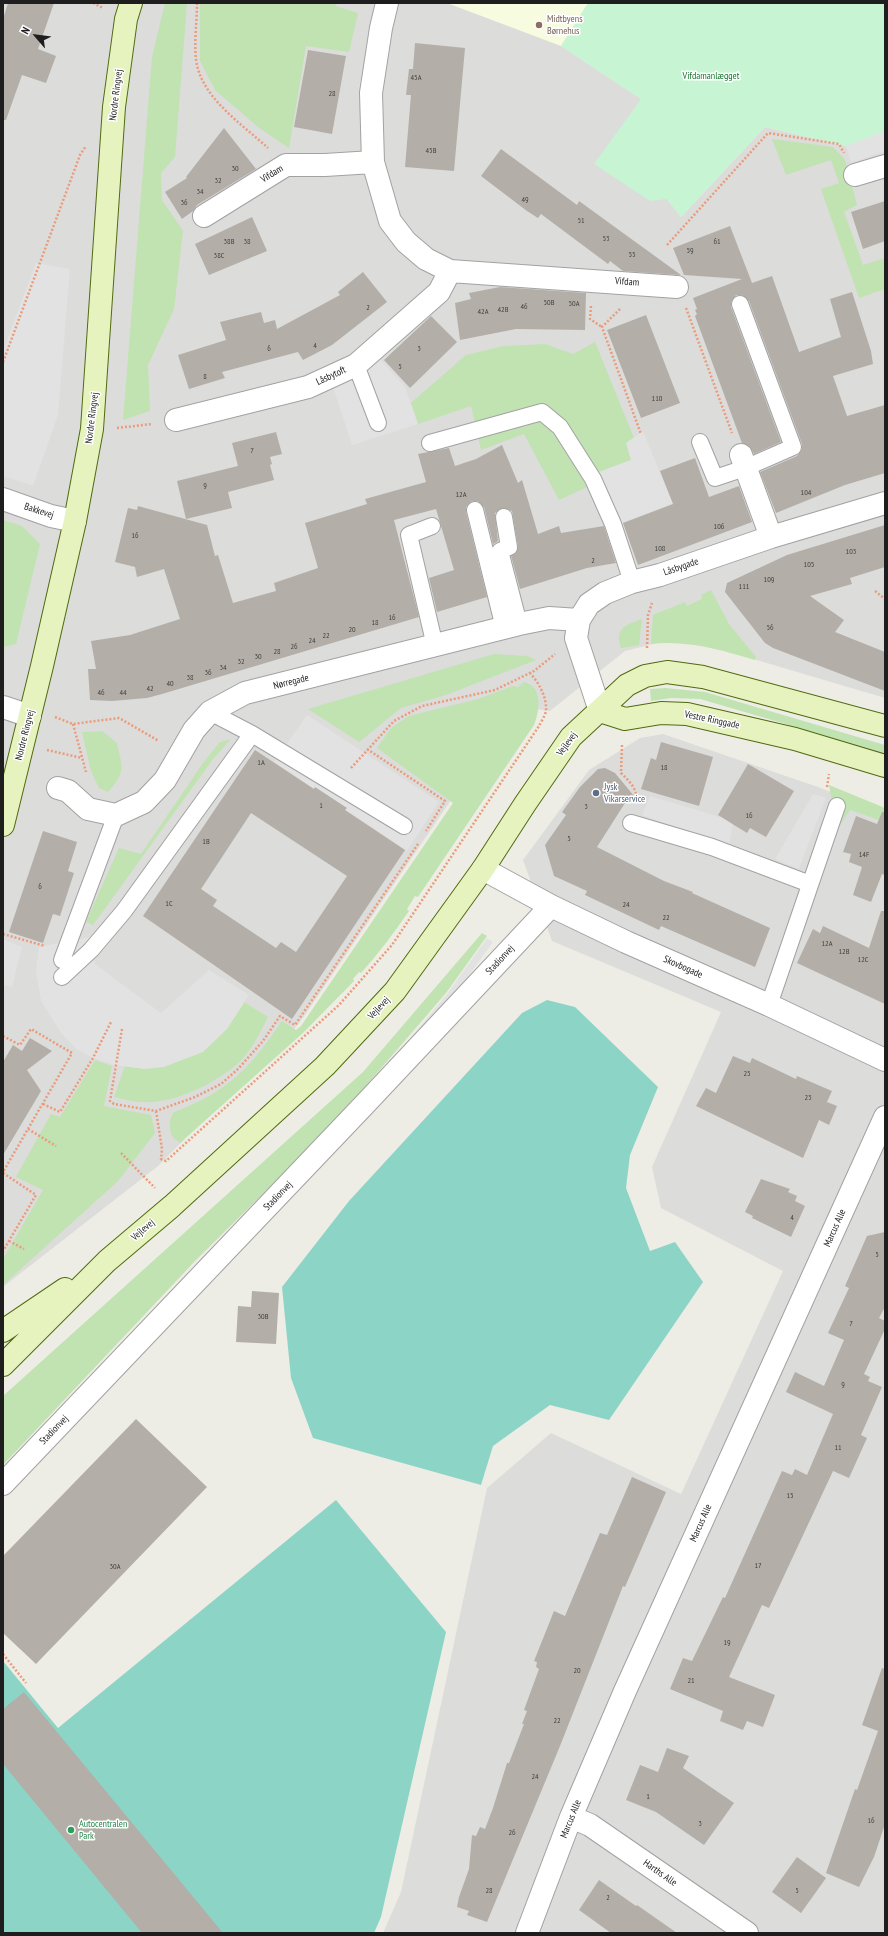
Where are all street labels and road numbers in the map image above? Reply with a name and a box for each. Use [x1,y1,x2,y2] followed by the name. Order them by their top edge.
[107,69,125,121] street label: Nordre Ringvej
[259,162,285,186] street label: Vifdam
[615,275,639,289] street label: Vifdam
[314,364,348,388] street label: Låsbytoft
[83,392,101,444] street label: Nordre Ringvej
[23,501,55,521] street label: Bakkevej
[662,555,700,579] street label: Låsbygade
[272,672,310,692] street label: Nørregade
[683,708,741,732] street label: Vestre Ringgade
[13,709,37,761] street label: Nordre Ringvej
[554,730,580,758] street label: Vejlevej
[483,943,517,977] street label: Stadionvej
[662,953,704,981] street label: Skovbogade
[365,994,393,1022] street label: Vejlevej
[261,1179,295,1213] street label: Stadionvej
[821,1207,849,1249] street label: Marcus Alle
[129,1217,157,1243] street label: Vejlevej
[37,1413,71,1447] street label: Stadionvej
[687,1502,715,1544] street label: Marcus Alle
[558,1798,584,1840] street label: Marcus Alle
[641,1857,679,1889] street label: Harths Alle

